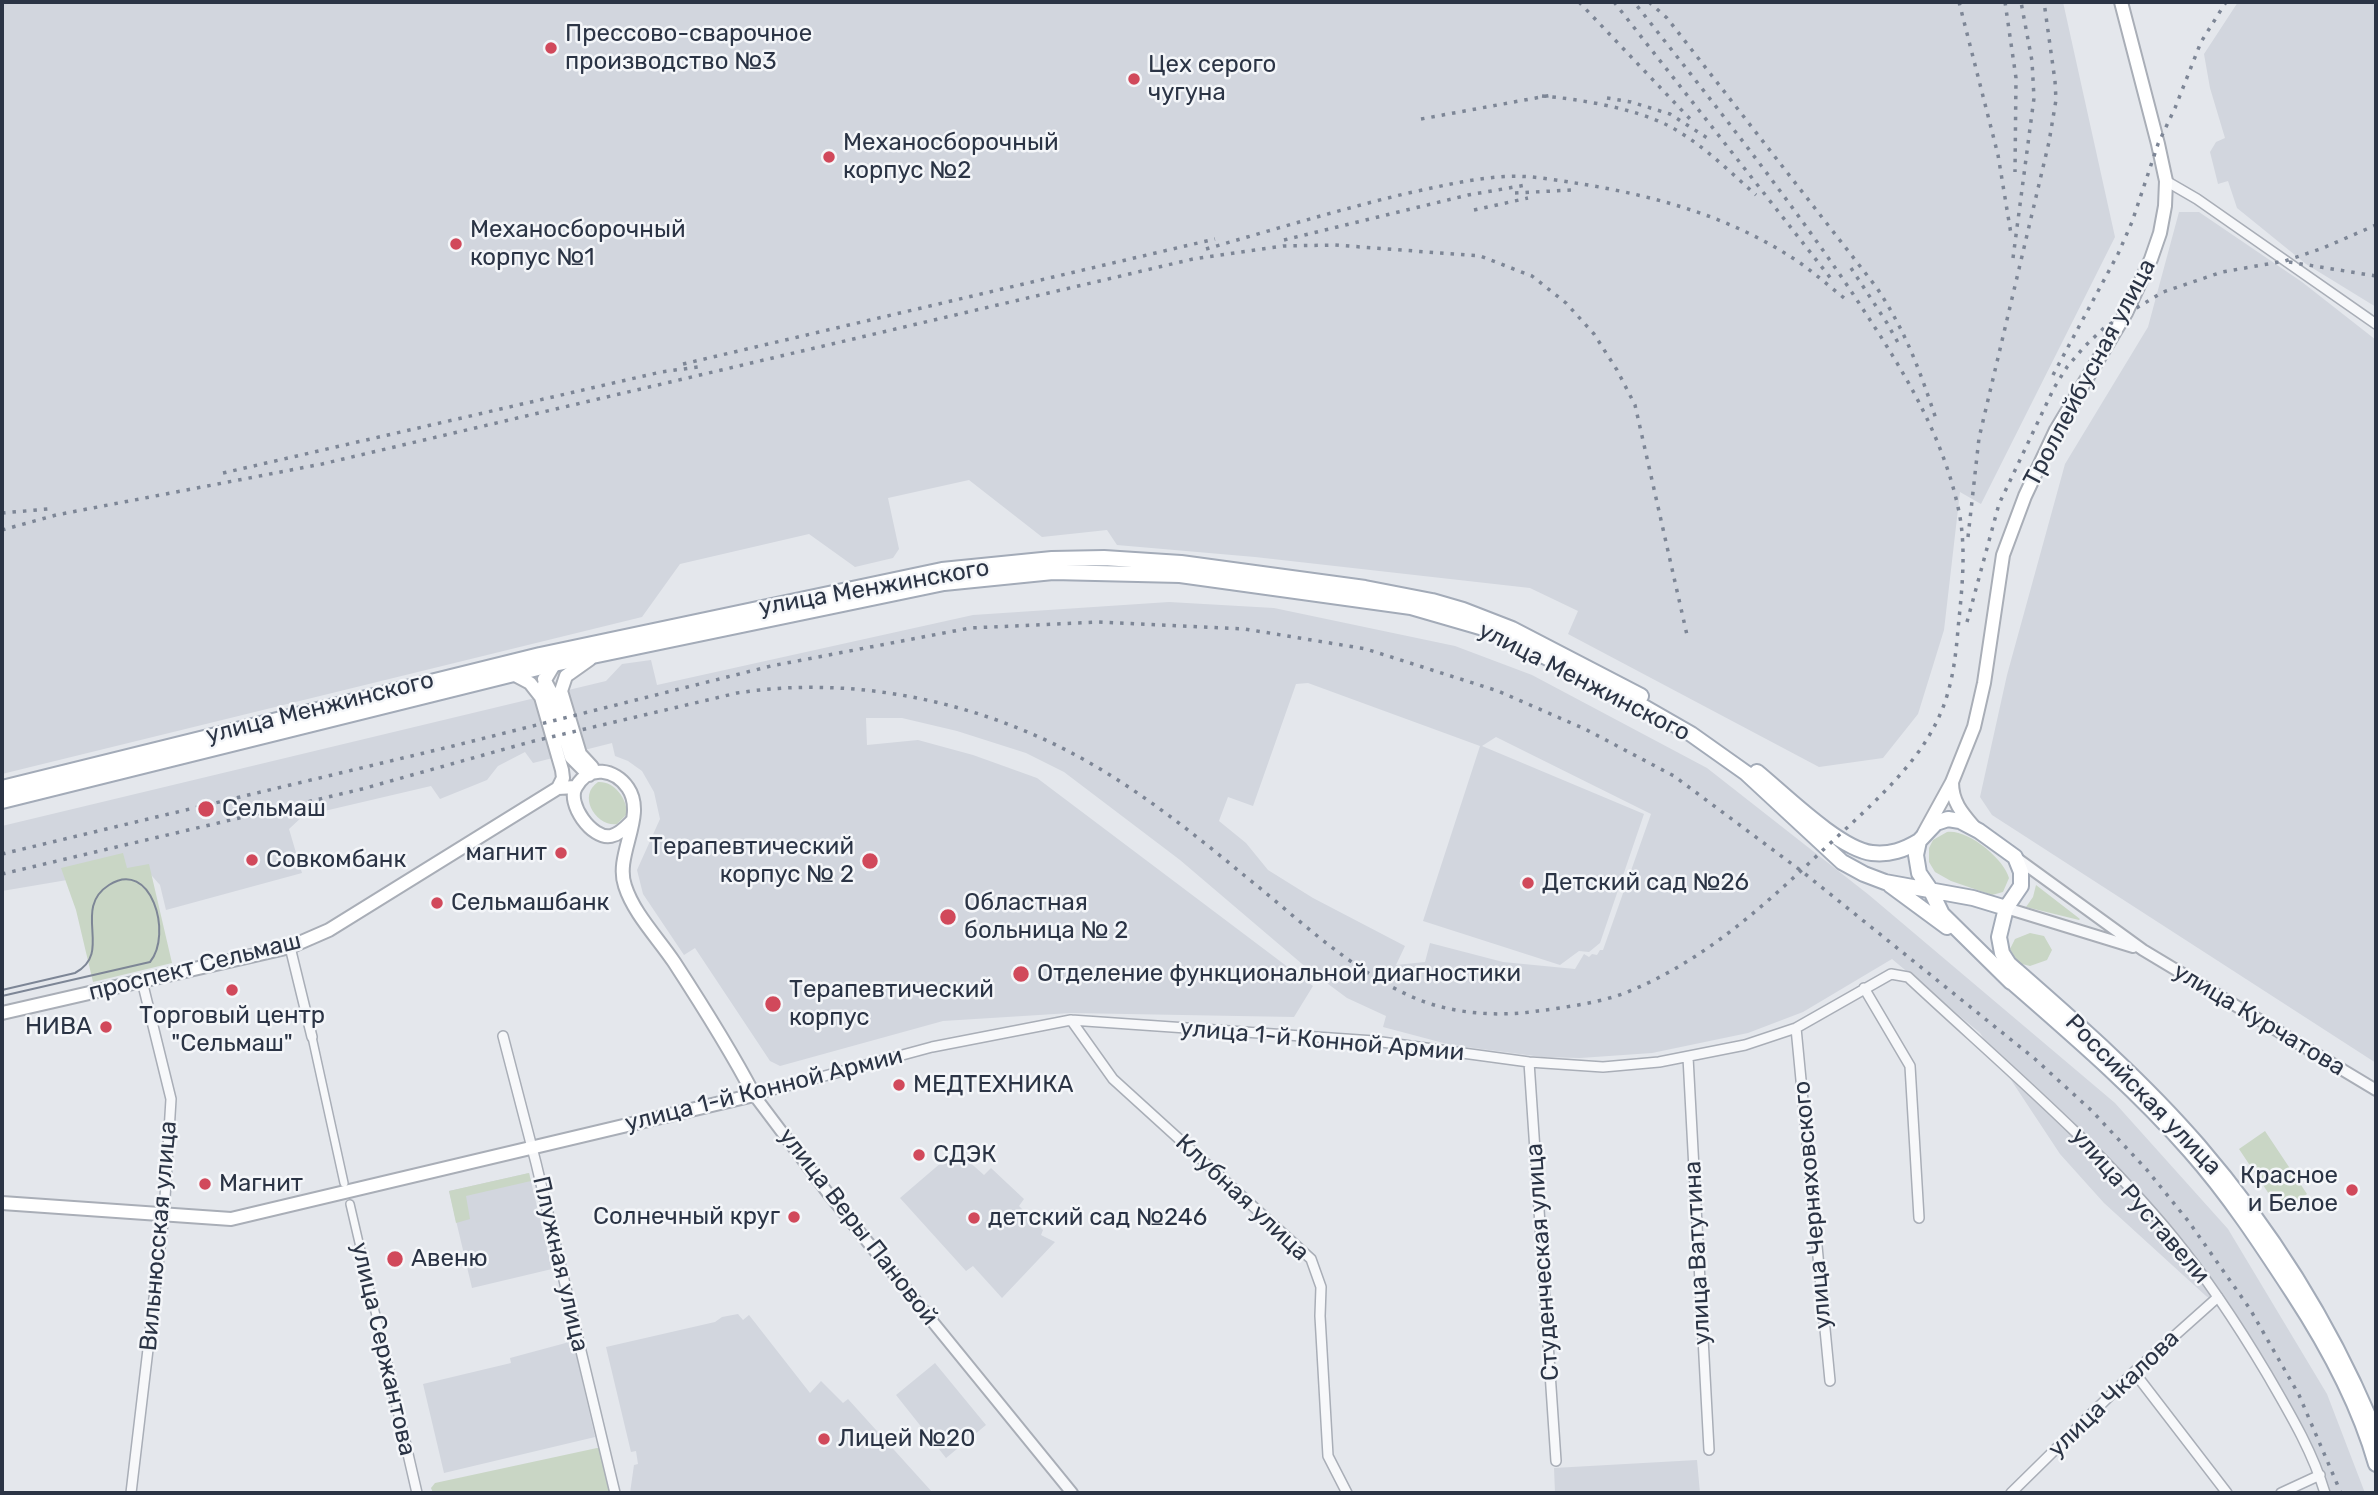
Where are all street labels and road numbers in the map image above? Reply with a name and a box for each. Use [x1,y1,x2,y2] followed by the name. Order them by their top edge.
[2018,254,2162,492] street label: Троллейбусная улица
[756,554,992,622] street label: улица Менжинского
[1473,616,1695,748] street label: улица Менжинского
[203,666,437,750] street label: улица Менжинского
[86,927,304,1007] street label: проспект Сельмаш
[2168,957,2350,1083] street label: улица Курчатова
[2059,1009,2227,1181] street label: Российская улица
[1179,1014,1465,1068] street label: улица 1-й Конной Армии
[622,1042,906,1138] street label: улица 1-й Конной Армии
[1788,1080,1838,1330] street label: улица Черняховского
[135,1120,183,1352] street label: Вильнюсская улица
[2064,1122,2216,1290] street label: улица Руставели
[772,1123,944,1331] street label: улица Веры Пановой
[1169,1129,1315,1267] street label: Клубная улица
[1520,1142,1566,1382] street label: Студенческая улица
[1679,1160,1717,1346] street label: улица Ватутина
[526,1173,594,1355] street label: Плужная улица
[344,1239,422,1459] street label: улица Сержантова
[2042,1324,2186,1464] street label: улица Чкалова

